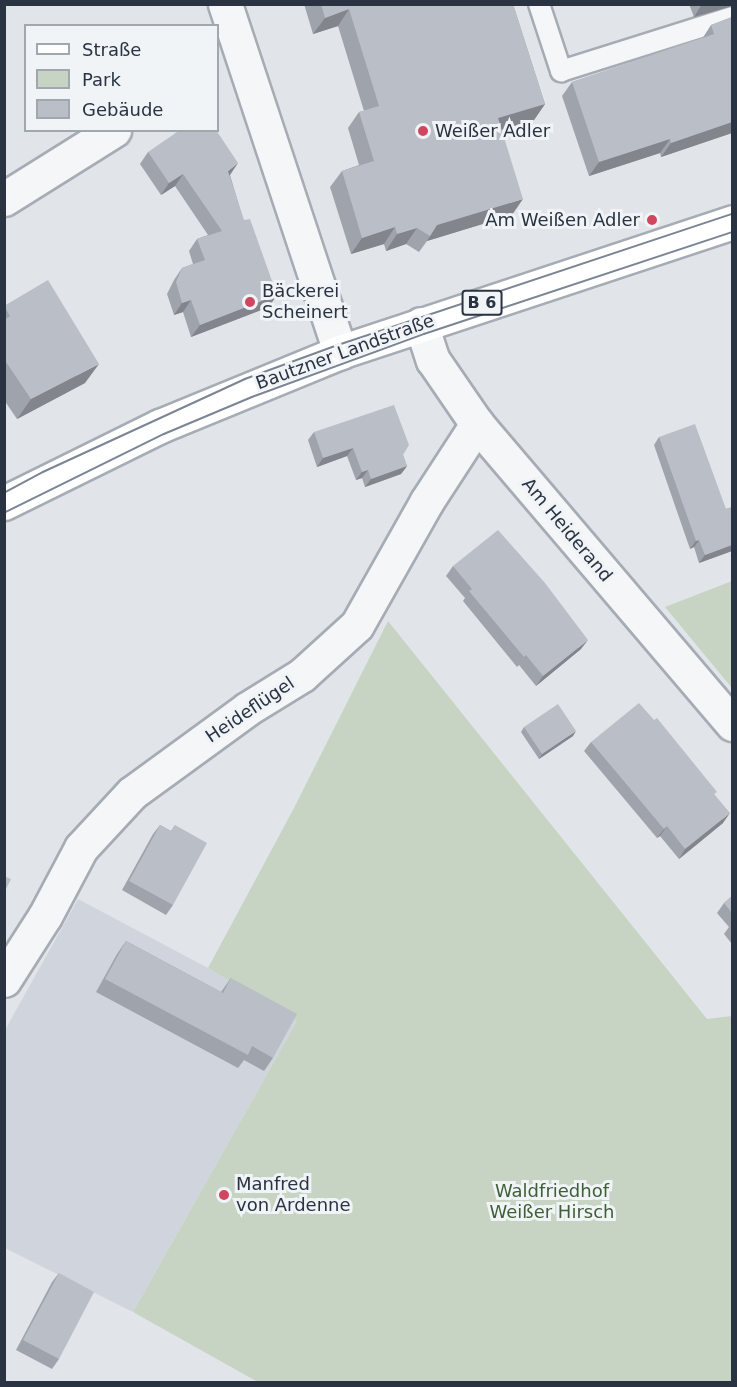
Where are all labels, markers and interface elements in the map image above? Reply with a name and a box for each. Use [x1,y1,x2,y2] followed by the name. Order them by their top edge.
[24,24,219,132] legend
[82,39,141,60] text: Straße
[82,69,121,90] text: Park
[82,99,163,120] text: Gebäude
[435,120,550,142] place label: Weißer Adler
[416,124,430,138] marker: Weißer Adler
[485,209,640,231] place label: Am Weißen Adler
[645,213,659,227] marker: Am Weißen Adler
[262,281,348,324] place label: Bäckerei Scheinert
[461,290,503,316] road number: B 6
[243,295,257,309] marker: Bäckerei Scheinert
[253,310,437,394] street label: Bautzner Landstraße
[517,474,617,586] street label: Am Heiderand
[202,672,298,748] street label: Heideflügel
[236,1174,351,1216] place label: Manfred von Ardenne
[490,1181,614,1224] park label: Waldfriedhof Weißer Hirsch
[217,1188,231,1202] marker: Manfred von Ardenne

